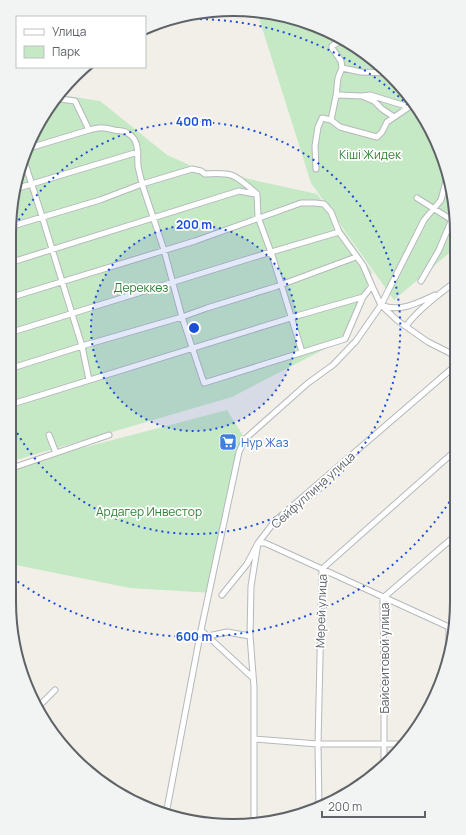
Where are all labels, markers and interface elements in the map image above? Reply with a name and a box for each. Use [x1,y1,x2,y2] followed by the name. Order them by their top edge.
[16,16,146,68] legend
[52,23,86,40] text: Улица
[52,43,81,60] text: Парк
[176,113,212,130] text: 400 m
[339,146,402,163] park label: Кіші Жидек
[176,216,212,233] text: 200 m
[114,279,168,296] park label: Дереккөз
[187,321,201,335] centre of rings
[218,432,238,452] supermarket icon: Нур Жаз
[241,434,288,451] place label: Нур Жаз
[267,448,359,532] street label: Сейфуллина улица
[96,503,202,520] park label: Ардагер Инвестор
[311,574,331,648] street label: Мерей улица
[376,603,393,713] street label: Байсеитовой улица
[176,628,212,645] text: 600 m
[322,793,425,819] scale bar
[328,798,362,815] text: 200 m

